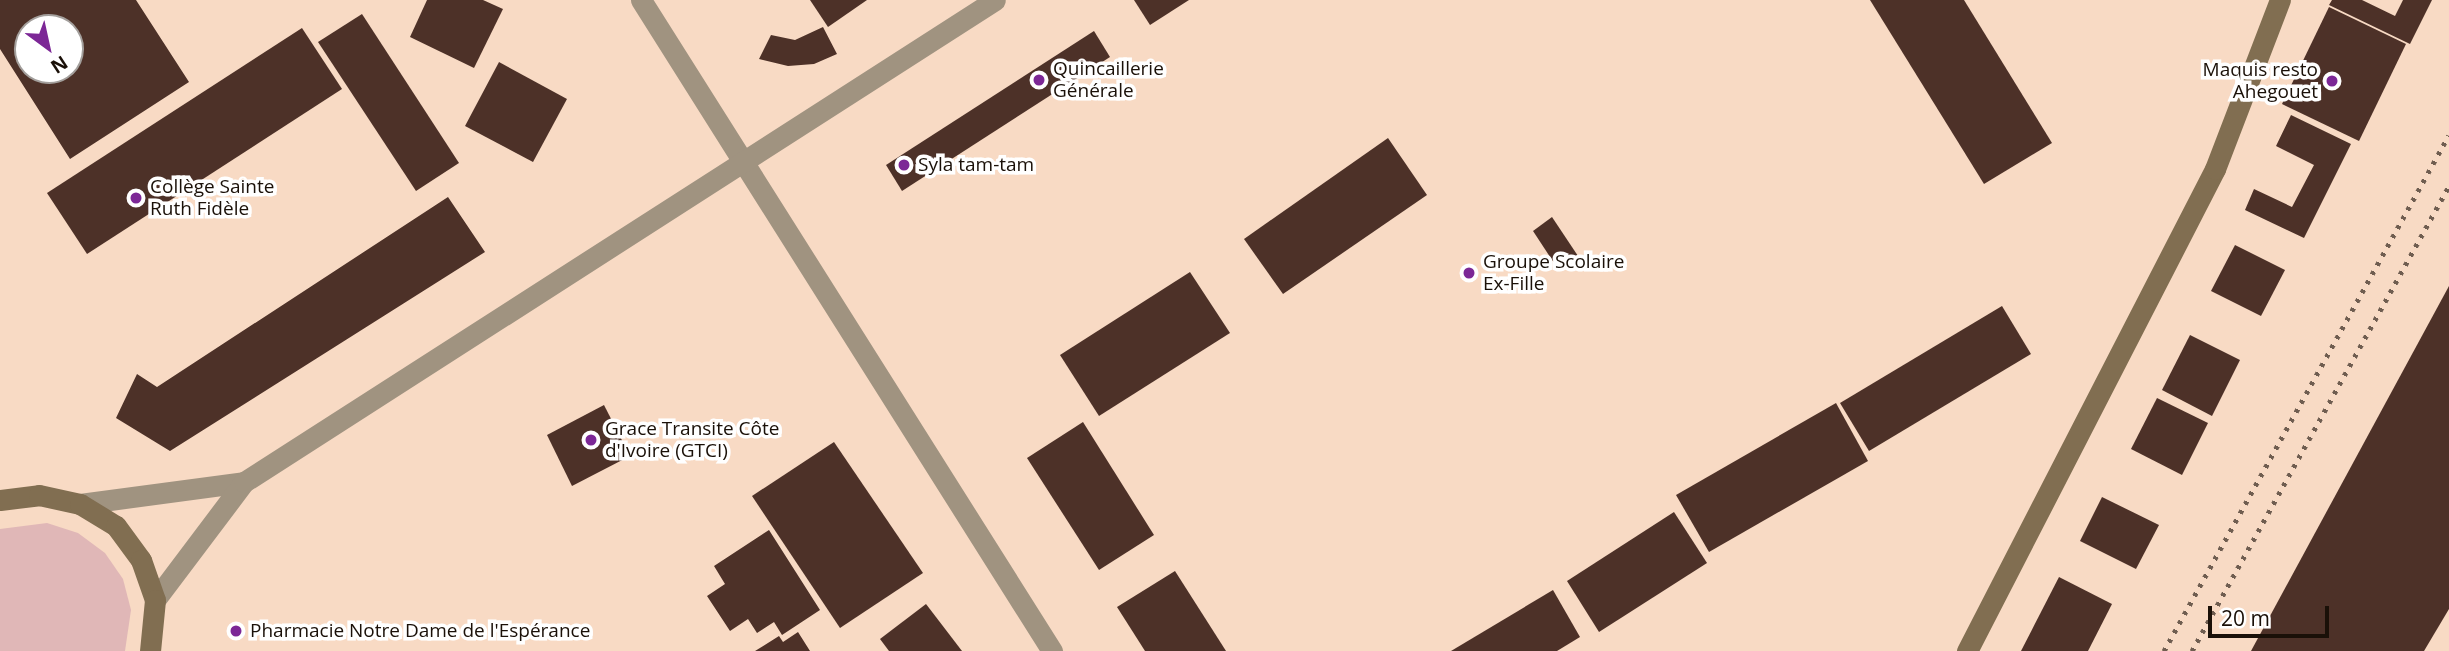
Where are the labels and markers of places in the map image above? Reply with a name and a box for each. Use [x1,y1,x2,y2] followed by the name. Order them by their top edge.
[1053,58,1164,102] place label: Quincaillerie Générale
[2203,59,2318,103] place label: Maquis resto Ahegouet
[1031,72,1047,88] marker: Quincaillerie Générale
[2324,73,2340,89] marker: Maquis resto Ahegouet
[918,154,1034,176] place label: Syla tam-tam
[896,157,912,173] marker: Syla tam-tam
[150,176,274,220] place label: Collège Sainte Ruth Fidèle
[128,190,144,206] marker: Collège Sainte Ruth Fidèle
[1483,251,1624,295] place label: Groupe Scolaire Ex-Fille
[1461,265,1477,281] marker: Groupe Scolaire Ex-Fille
[605,418,779,462] place label: Grace Transite Côte d'Ivoire (GTCI)
[583,432,599,448] marker: Grace Transite Côte d'Ivoire (GTCI)
[250,620,590,642] place label: Pharmacie Notre Dame de l'Espérance
[228,623,244,639] marker: Pharmacie Notre Dame de l'Espérance

